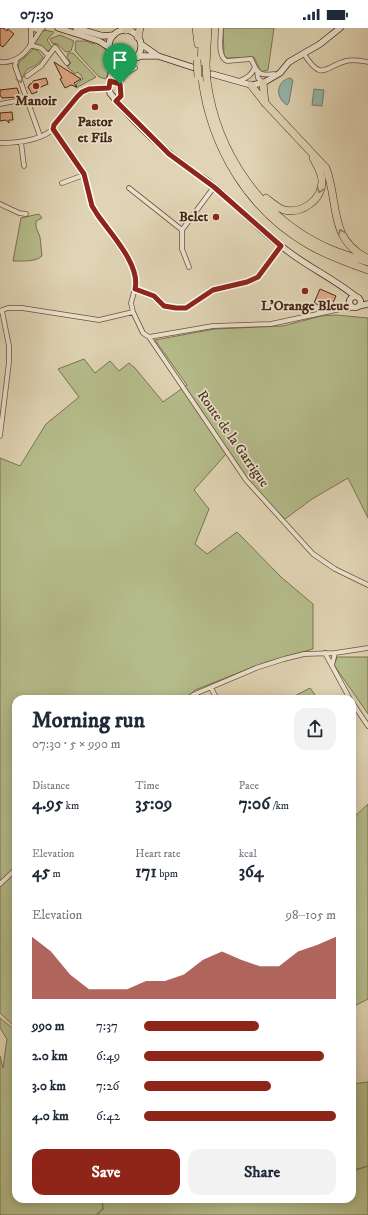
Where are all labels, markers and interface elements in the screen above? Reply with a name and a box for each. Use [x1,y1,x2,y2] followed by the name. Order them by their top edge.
[20,5,54,24] text: 07:30
[103,43,137,84] pin
[109,49,131,71] icon: arrive
[15,76,23,83] one-way arrow
[31,81,41,91] marker: Manoir
[15,92,58,110] place label: Manoir
[90,102,100,112] marker: Pastor et Fils
[77,113,113,147] place label: Pastor et Fils
[316,187,325,194] one-way arrow
[179,208,209,226] place label: Belet
[211,212,221,222] marker: Belet
[338,228,346,236] one-way arrow
[300,286,310,296] marker: L'Orange Bleue
[261,297,349,315] place label: L'Orange Bleue
[193,387,273,491] street label: Route de la Garrigue
[32,707,145,734] text: Morning run
[294,708,336,750] button: share
[32,736,121,752] text: 07:30 · 5 × 990 m
[32,779,70,793] text: Distance
[135,779,159,793] text: Time
[239,779,259,793] text: Pace
[32,793,63,815] text: 4.95
[135,793,172,815] text: 35:09
[239,793,270,815] text: 7:06
[63,799,79,813] text: km
[270,799,289,813] text: /km
[32,847,75,861] text: Elevation
[135,847,180,861] text: Heart rate
[239,847,257,861] text: kcal
[32,861,50,883] text: 45
[135,861,157,883] text: 171
[239,861,264,883] text: 364
[50,867,61,881] text: m
[157,867,178,881] text: bpm
[32,907,82,923] text: Elevation
[285,907,336,923] text: 98–105 m
[32,1018,65,1034] text: 990 m
[96,1018,118,1034] text: 7:37
[32,1048,68,1064] text: 2.0 km
[96,1048,120,1064] text: 6:49
[32,1078,66,1094] text: 3.0 km
[96,1078,119,1094] text: 7:26
[32,1108,69,1124] text: 4.0 km
[96,1108,120,1124] text: 6:42
[32,1149,180,1195] button: Save
[188,1149,336,1195] button: Share

